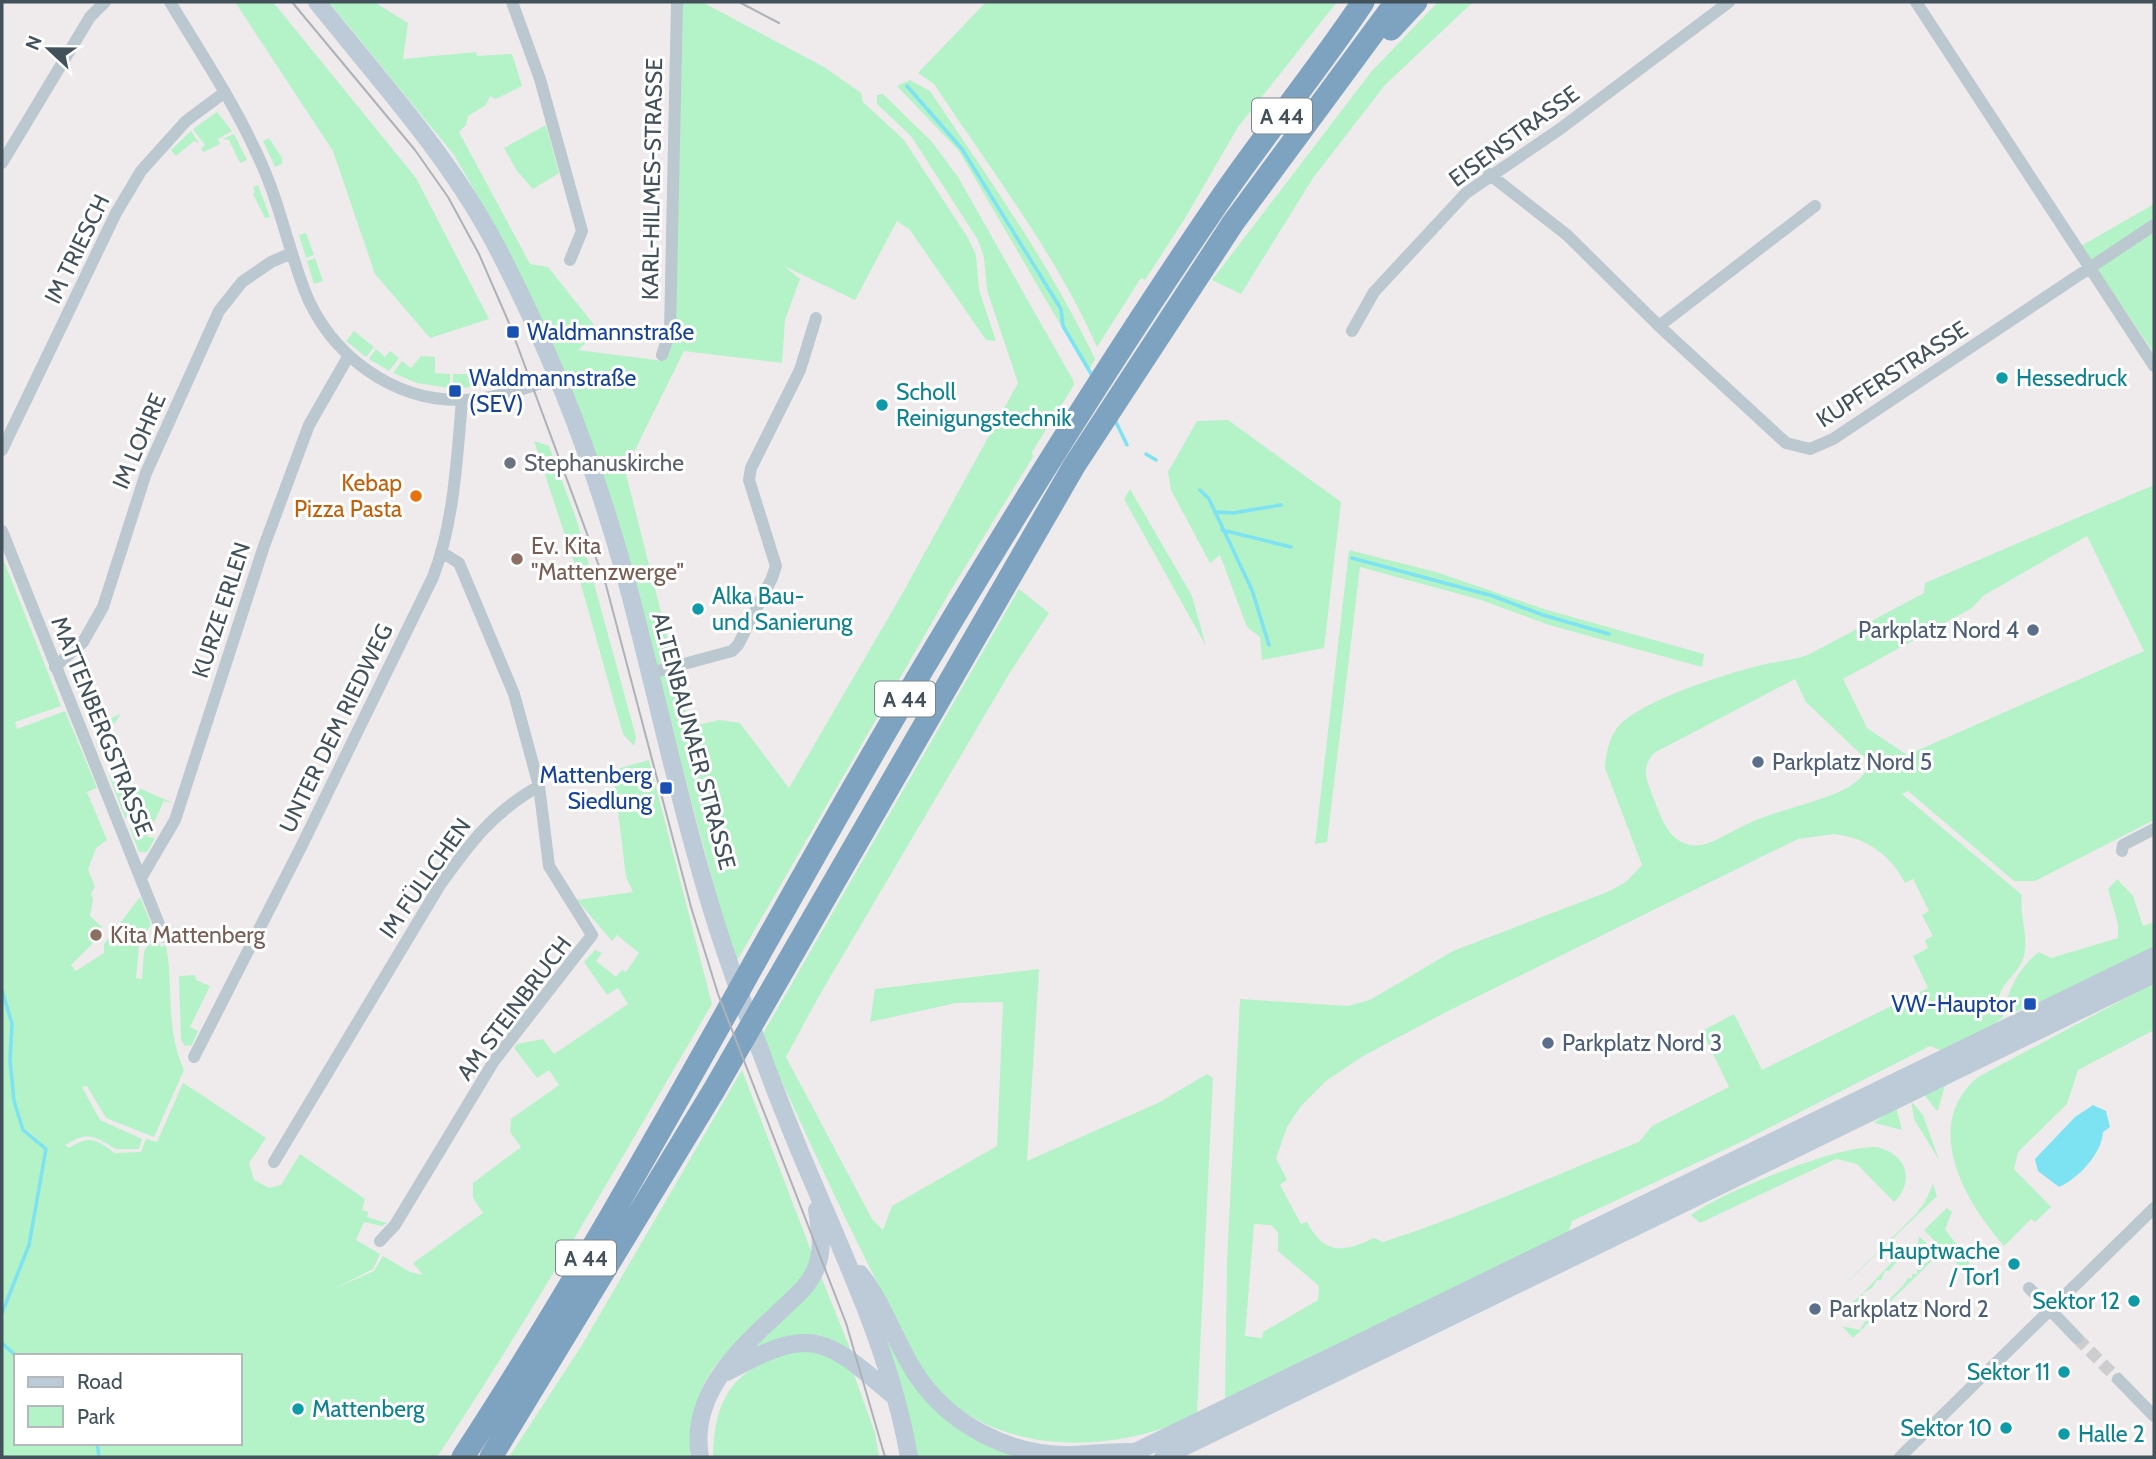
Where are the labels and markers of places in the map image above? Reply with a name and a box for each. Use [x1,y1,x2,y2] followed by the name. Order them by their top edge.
[527,318,694,346] place label: Waldmannstraße
[505,324,521,340] marker: Waldmannstraße
[469,364,636,418] place label: Waldmannstraße (SEV)
[2016,364,2128,392] place label: Hessedruck
[1994,370,2010,386] marker: Hessedruck
[896,378,1072,432] place label: Scholl Reinigungstechnik
[447,383,463,399] marker: Waldmannstraße (SEV)
[874,397,890,413] marker: Scholl Reinigungstechnik
[524,449,684,477] place label: Stephanuskirche
[502,455,518,471] marker: Stephanuskirche
[294,469,402,523] place label: Kebap Pizza Pasta
[408,488,424,504] marker: Kebap Pizza Pasta
[531,532,684,586] place label: Ev. Kita "Mattenzwerge"
[509,551,525,567] marker: Ev. Kita "Mattenzwerge"
[712,582,853,636] place label: Alka Bau- und Sanierung
[690,601,706,617] marker: Alka Bau- und Sanierung
[1858,616,2019,644] place label: Parkplatz Nord 4
[2025,622,2041,638] marker: Parkplatz Nord 4
[1772,748,1932,776] place label: Parkplatz Nord 5
[1750,754,1766,770] marker: Parkplatz Nord 5
[539,761,653,815] place label: Mattenberg Siedlung
[658,780,674,796] marker: Mattenberg Siedlung
[110,921,265,949] place label: Kita Mattenberg
[88,927,104,943] marker: Kita Mattenberg
[1891,990,2017,1018] place label: VW-Hauptor
[2022,996,2038,1012] marker: VW-Hauptor
[1562,1029,1722,1057] place label: Parkplatz Nord 3
[1540,1035,1556,1051] marker: Parkplatz Nord 3
[1878,1237,2000,1291] place label: Hauptwache / Tor1
[2006,1256,2022,1272] marker: Hauptwache / Tor1
[2032,1287,2120,1315] place label: Sektor 12
[2126,1293,2142,1309] marker: Sektor 12
[1829,1295,1989,1323] place label: Parkplatz Nord 2
[1807,1301,1823,1317] marker: Parkplatz Nord 2
[1967,1358,2050,1386] place label: Sektor 11
[2056,1364,2072,1380] marker: Sektor 11
[312,1395,425,1423] place label: Mattenberg
[290,1401,306,1417] marker: Mattenberg
[1900,1414,1992,1442] place label: Sektor 10
[1998,1420,2014,1436] marker: Sektor 10
[2078,1420,2145,1448] place label: Halle 2
[2056,1426,2072,1442] marker: Halle 2

